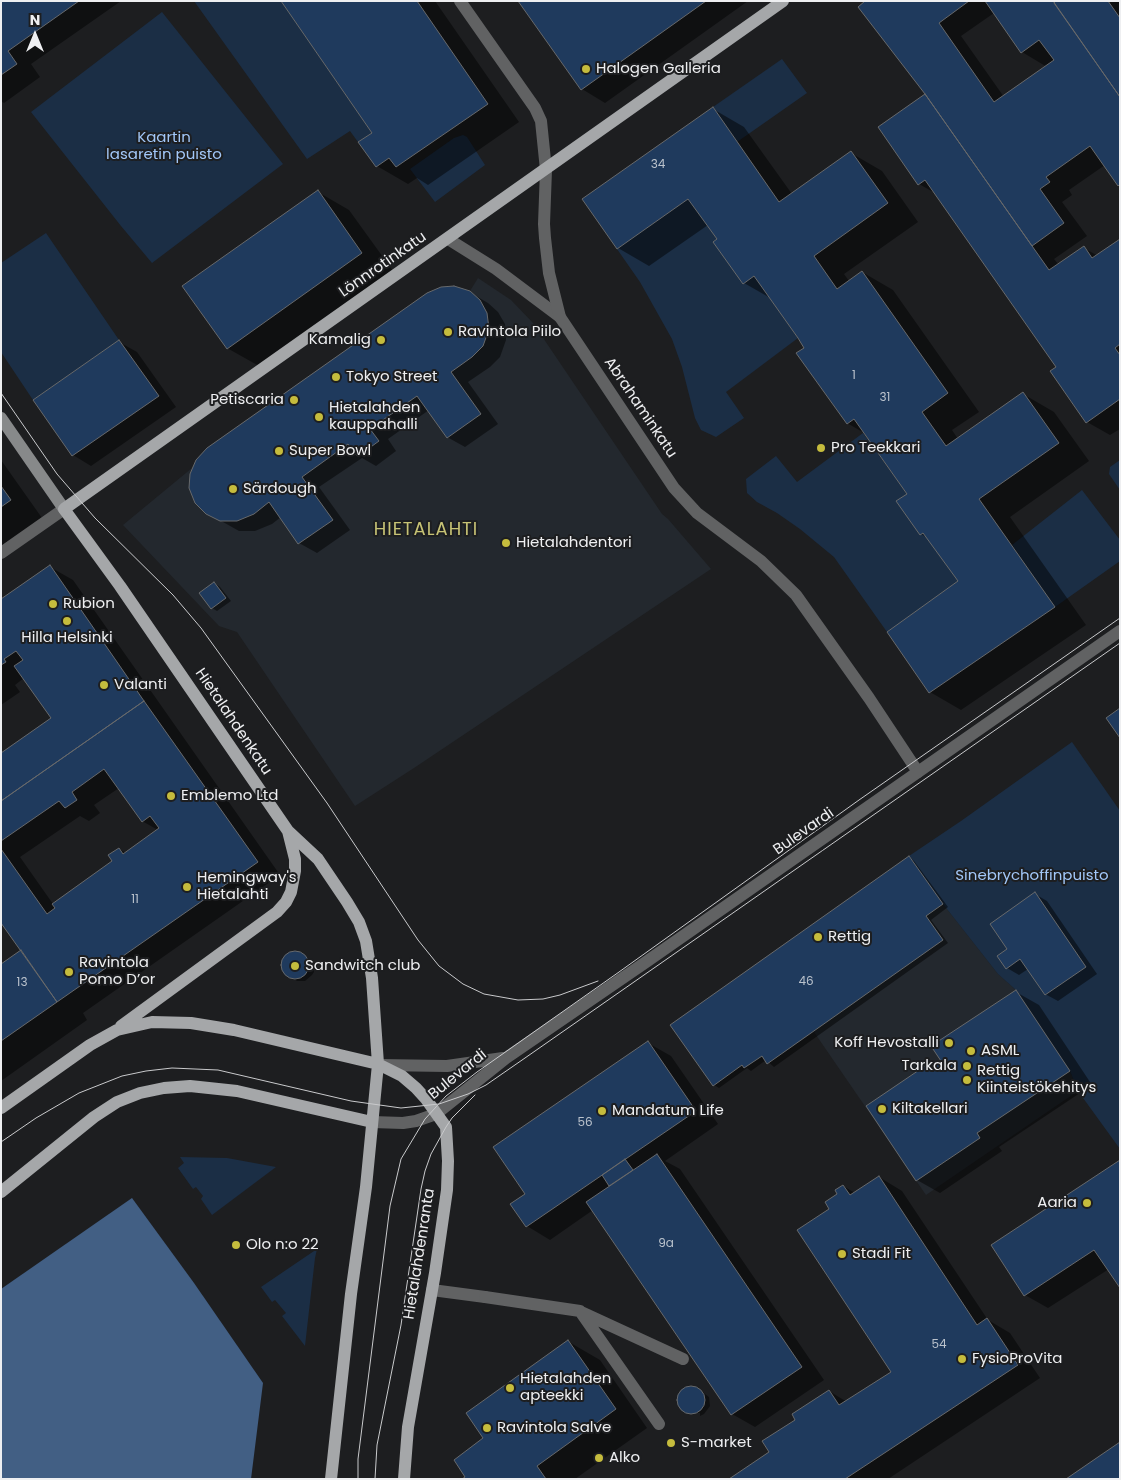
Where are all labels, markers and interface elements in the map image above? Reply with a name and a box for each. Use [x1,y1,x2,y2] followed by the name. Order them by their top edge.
[10,10,60,60] north arrow
[30,10,40,30] text: N
[596,60,721,78] place label: Halogen Galleria
[580,63,592,75] marker: Halogen Galleria
[106,129,222,164] park label: Kaartin lasaretin puisto
[651,158,665,172] house number: 34
[336,228,430,302] street label: Lönnrotinkatu
[458,323,561,341] place label: Ravintola Piilo
[442,326,454,338] marker: Ravintola Piilo
[309,331,371,349] place label: Kamalig
[375,334,387,346] marker: Kamalig
[600,354,680,462] street label: Abrahaminkatu
[346,368,437,386] place label: Tokyo Street
[852,369,856,383] house number: 1
[330,371,342,383] marker: Tokyo Street
[210,391,284,409] place label: Petiscaria
[880,391,890,405] house number: 31
[288,394,300,406] marker: Petiscaria
[329,399,420,434] place label: Hietalahden kauppahalli
[313,411,325,423] marker: Hietalahden kauppahalli
[831,439,920,457] place label: Pro Teekkari
[289,442,371,460] place label: Super Bowl
[815,442,827,454] marker: Pro Teekkari
[273,445,285,457] marker: Super Bowl
[243,480,317,498] place label: Särdough
[227,483,239,495] marker: Särdough
[372,519,480,541] district label: HIETALAHTI
[516,534,632,552] place label: Hietalahdentori
[500,537,512,549] marker: Hietalahdentori
[63,595,115,613] place label: Rubion
[47,598,59,610] marker: Rubion
[61,615,73,627] marker: Hilla Helsinki
[21,629,113,647] place label: Hilla Helsinki
[191,665,275,779] street label: Hietalahdenkatu
[114,676,167,694] place label: Valanti
[98,679,110,691] marker: Valanti
[181,787,278,805] place label: Emblemo Ltd
[165,790,177,802] marker: Emblemo Ltd
[770,805,838,859] street label: Bulevardi
[955,867,1109,885] park label: Sinebrychoffinpuisto
[197,869,297,904] place label: Hemingway's Hietalahti
[181,881,193,893] marker: Hemingway's Hietalahti
[131,893,139,907] house number: 11
[828,928,871,946] place label: Rettig
[812,931,824,943] marker: Rettig
[79,954,155,989] place label: Ravintola Pomo D’or
[305,957,420,975] place label: Sandwitch club
[289,960,301,972] marker: Sandwitch club
[63,966,75,978] marker: Ravintola Pomo D’or
[798,975,814,989] house number: 46
[17,976,27,990] house number: 13
[834,1034,939,1052] place label: Koff Hevostalli
[943,1037,955,1049] marker: Koff Hevostalli
[981,1042,1019,1060] place label: ASML
[965,1045,977,1057] marker: ASML
[425,1046,491,1104] street label: Bulevardi
[901,1057,957,1075] place label: Tarkala
[961,1060,973,1072] marker: Tarkala
[977,1062,1096,1097] place label: Rettig Kiinteistökehitys
[961,1074,973,1086] marker: Rettig Kiinteistökehitys
[892,1100,968,1118] place label: Kiltakellari
[612,1102,724,1120] place label: Mandatum Life
[876,1103,888,1115] marker: Kiltakellari
[596,1105,608,1117] marker: Mandatum Life
[577,1116,593,1130] house number: 56
[401,1187,439,1321] street label: Hietalahdenranta
[1037,1194,1077,1212] place label: Aaria
[1081,1197,1093,1209] marker: Aaria
[246,1236,319,1254] place label: Olo n:o 22
[658,1237,674,1251] house number: 9a
[230,1239,242,1251] marker: Olo n:o 22
[852,1245,911,1263] place label: Stadi Fit
[836,1248,848,1260] marker: Stadi Fit
[931,1338,947,1352] house number: 54
[972,1350,1062,1368] place label: FysioProVita
[956,1353,968,1365] marker: FysioProVita
[520,1370,611,1405] place label: Hietalahden apteekki
[504,1382,516,1394] marker: Hietalahden apteekki
[497,1419,611,1437] place label: Ravintola Salve
[481,1422,493,1434] marker: Ravintola Salve
[681,1434,752,1452] place label: S-market
[665,1437,677,1449] marker: S-market
[609,1449,640,1467] place label: Alko
[593,1452,605,1464] marker: Alko

